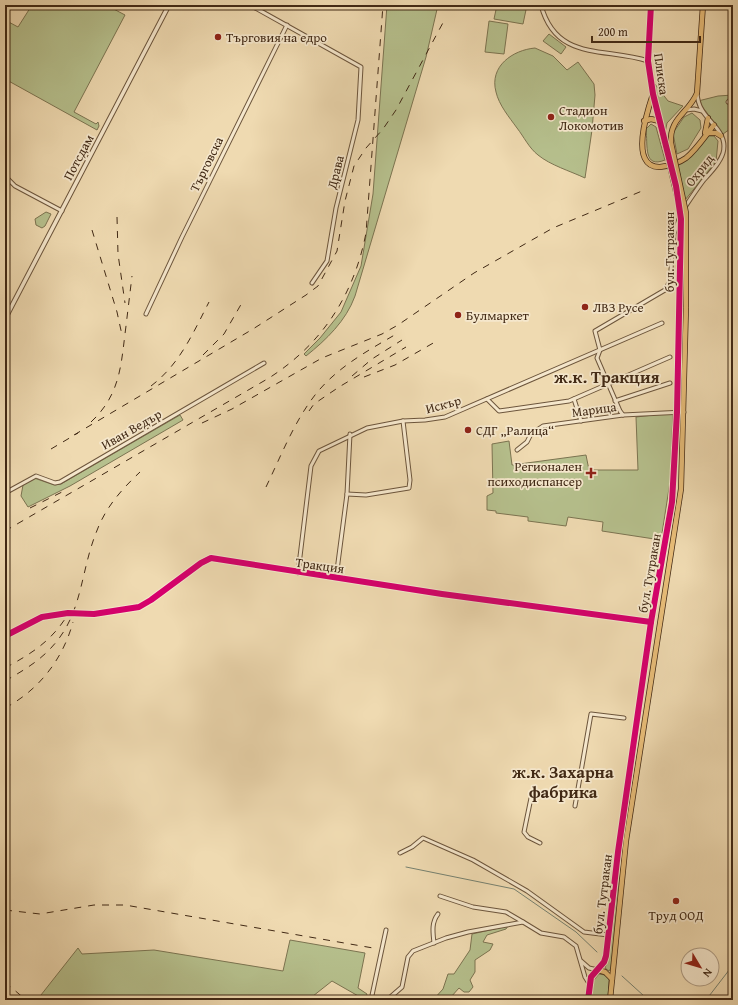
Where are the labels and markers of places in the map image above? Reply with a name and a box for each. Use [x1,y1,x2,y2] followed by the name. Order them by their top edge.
[226,28,327,47] place label: Търговия на едро
[213,32,223,42] marker: Търговия на едро
[559,101,624,135] place label: Стадион Локомотив
[546,112,556,122] marker: Стадион Локомотив
[593,298,644,317] place label: ЛВЗ Русе
[580,302,590,312] marker: ЛВЗ Русе
[466,306,530,325] place label: Булмаркет
[453,310,463,320] marker: Булмаркет
[476,421,554,440] place label: СДГ „Ралица“
[463,425,473,435] marker: СДГ „Ралица“
[487,457,582,491] place label: Регионален психодиспансер
[585,467,597,479] marker: Регионален психодиспансер
[671,896,681,906] marker: Труд ООД
[649,906,703,925] place label: Труд ООД

